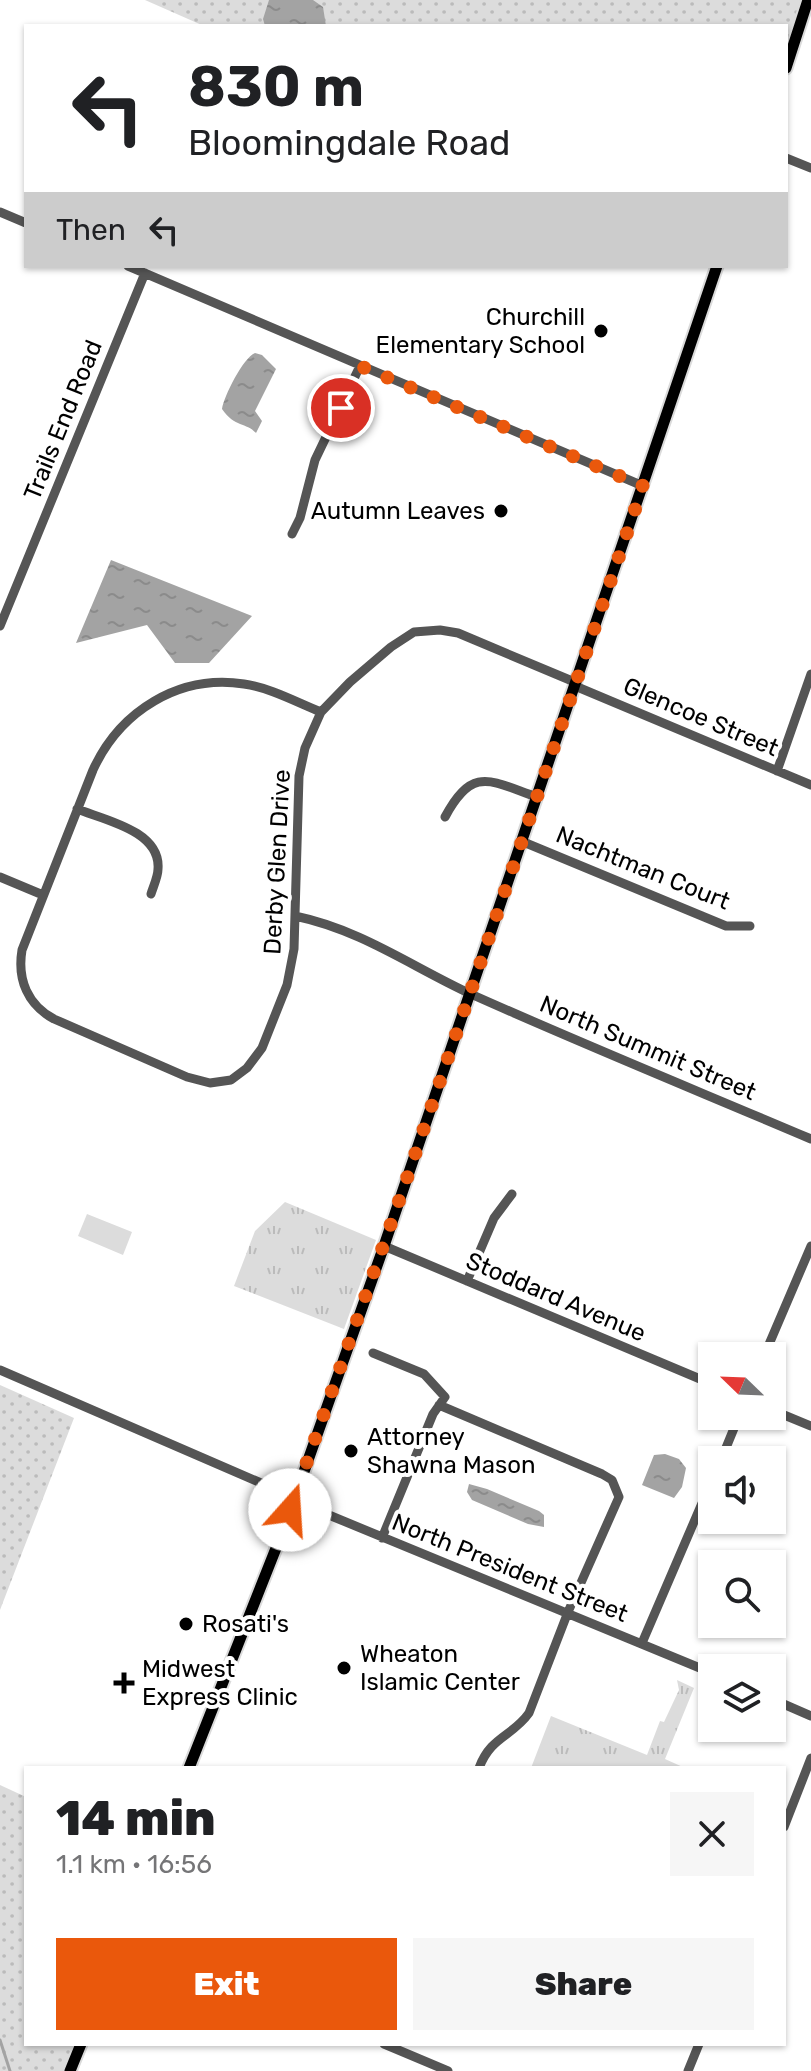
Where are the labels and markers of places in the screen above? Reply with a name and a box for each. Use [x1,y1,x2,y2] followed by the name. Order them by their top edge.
[376,303,585,359] place label: Churchill Elementary School
[592,322,610,340] marker: Churchill Elementary School
[307,374,375,442] pin
[311,497,485,525] place label: Autumn Leaves
[492,502,510,520] marker: Autumn Leaves
[367,1423,536,1479] place label: Attorney Shawna Mason
[342,1442,360,1460] marker: Attorney Shawna Mason
[202,1610,289,1638] place label: Rosati's
[177,1615,195,1633] marker: Rosati's
[360,1640,520,1696] place label: Wheaton Islamic Center
[142,1655,298,1711] place label: Midwest Express Clinic
[335,1659,353,1677] marker: Wheaton Islamic Center
[113,1672,135,1694] marker: Midwest Express Clinic

